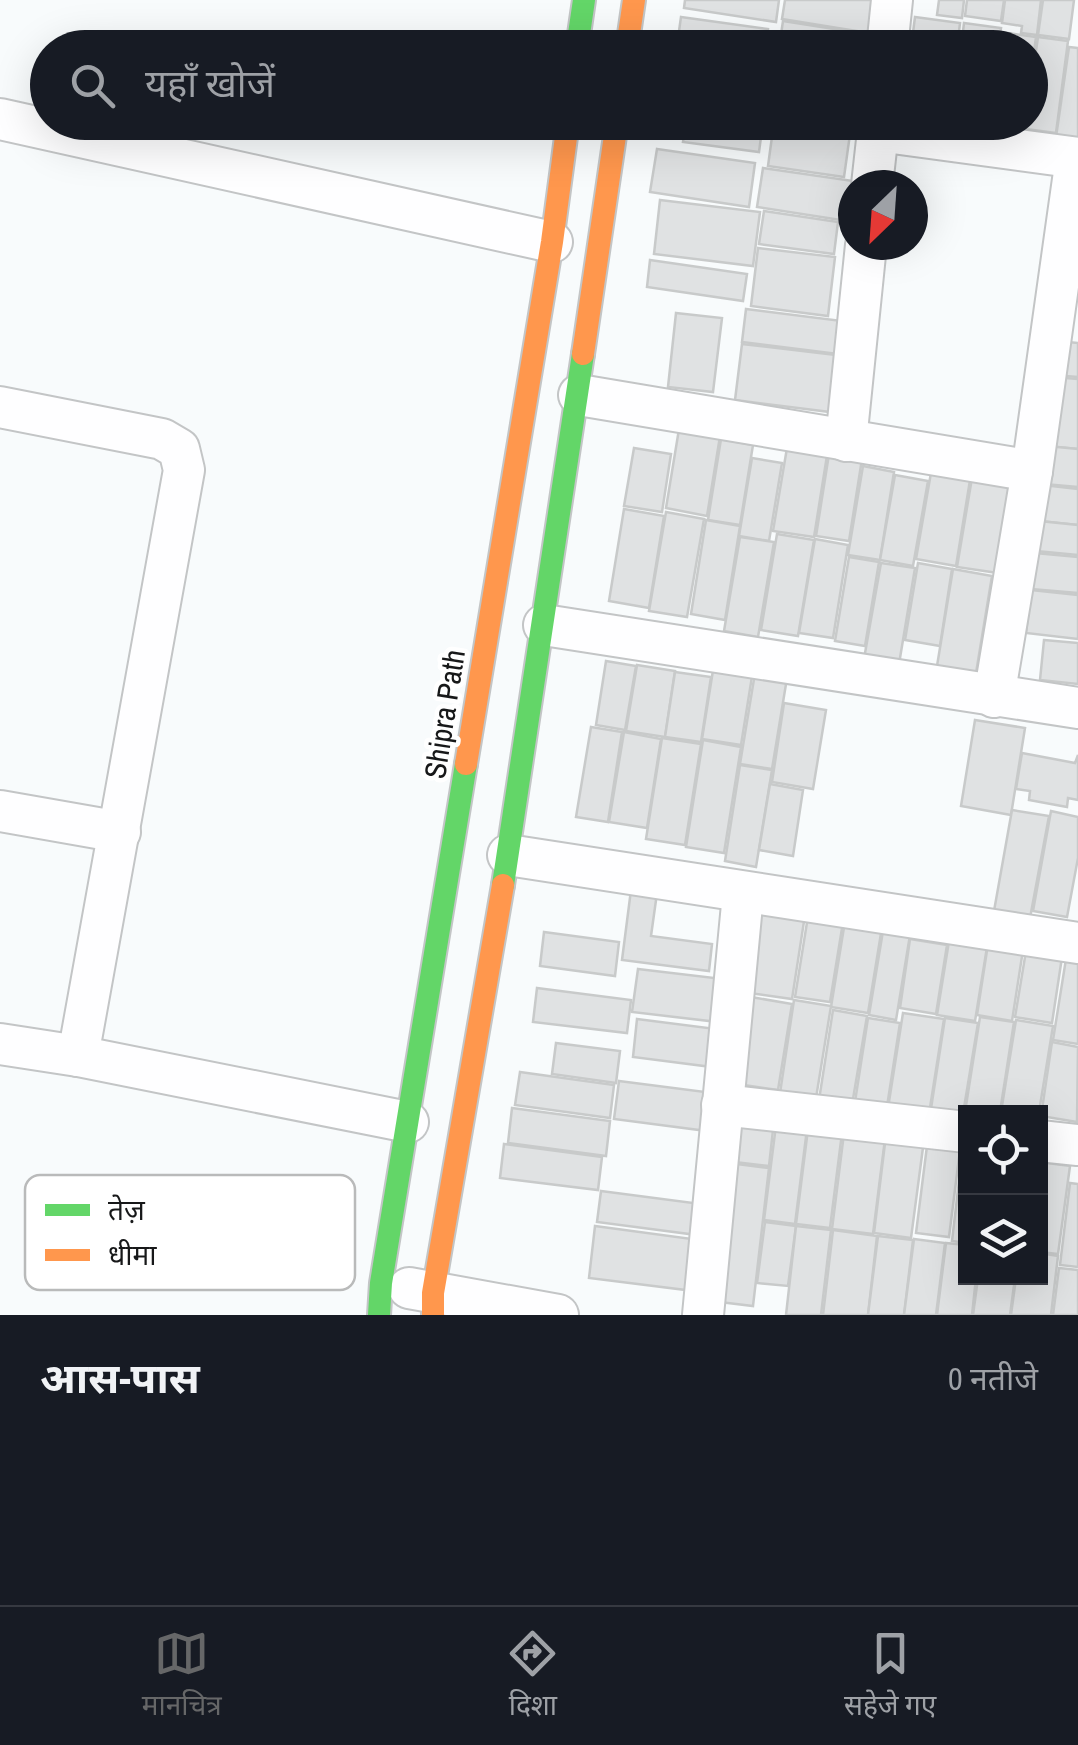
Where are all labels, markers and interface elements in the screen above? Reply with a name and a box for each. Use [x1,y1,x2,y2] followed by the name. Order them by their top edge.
[30,30,1048,140] search box
[65,58,120,113] icon: search
[145,58,275,109] text: यहाँ खोजें
[838,170,928,260] north arrow
[414,647,474,781] street label: Shipra Path
[958,1105,1048,1285] map controls
[958,1105,1048,1195] button: locate
[25,1175,355,1290] legend
[108,1191,146,1229] text: तेज़
[958,1195,1048,1285] button: layers
[108,1236,157,1274] text: धीमा
[40,1350,200,1406] text: आस-पास
[948,1357,1038,1400] text: 0 नतीजे
[142,1626,222,1726] tab: मानचित्र
[505,1626,560,1726] tab: दिशा
[844,1626,936,1726] tab: सहेजे गए

